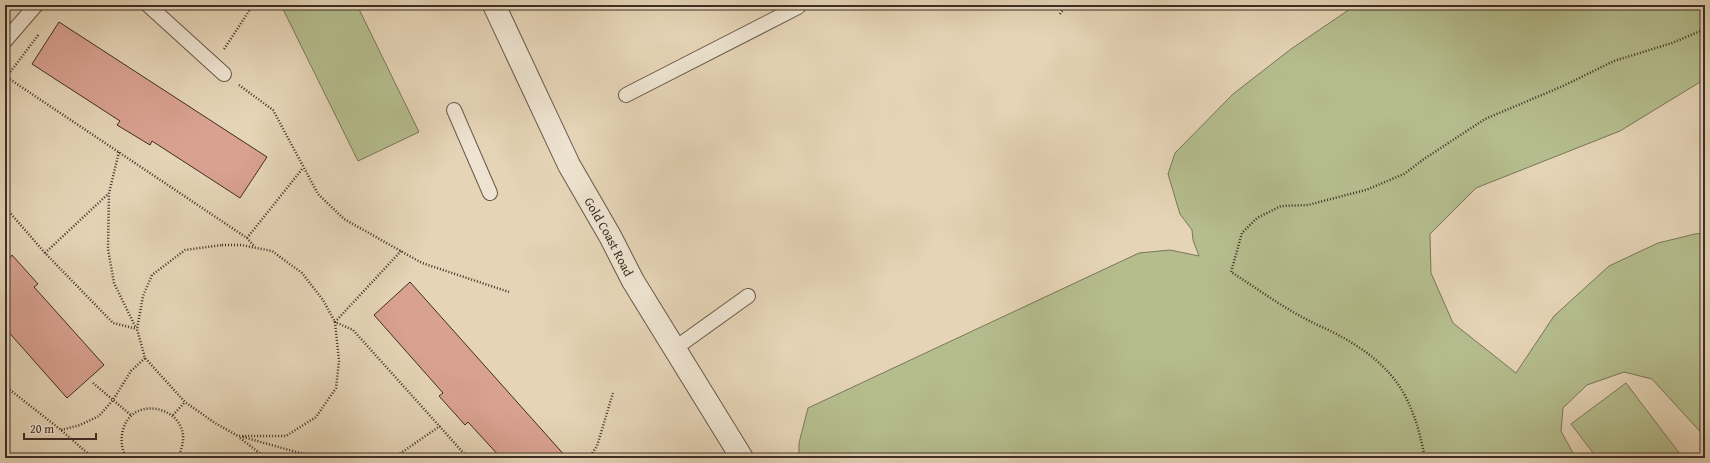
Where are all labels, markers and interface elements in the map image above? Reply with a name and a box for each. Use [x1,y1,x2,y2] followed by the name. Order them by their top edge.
[580,194,638,280] street label: Gold Coast Road
[24,415,96,441] scale bar
[30,420,54,437] text: 20 m

